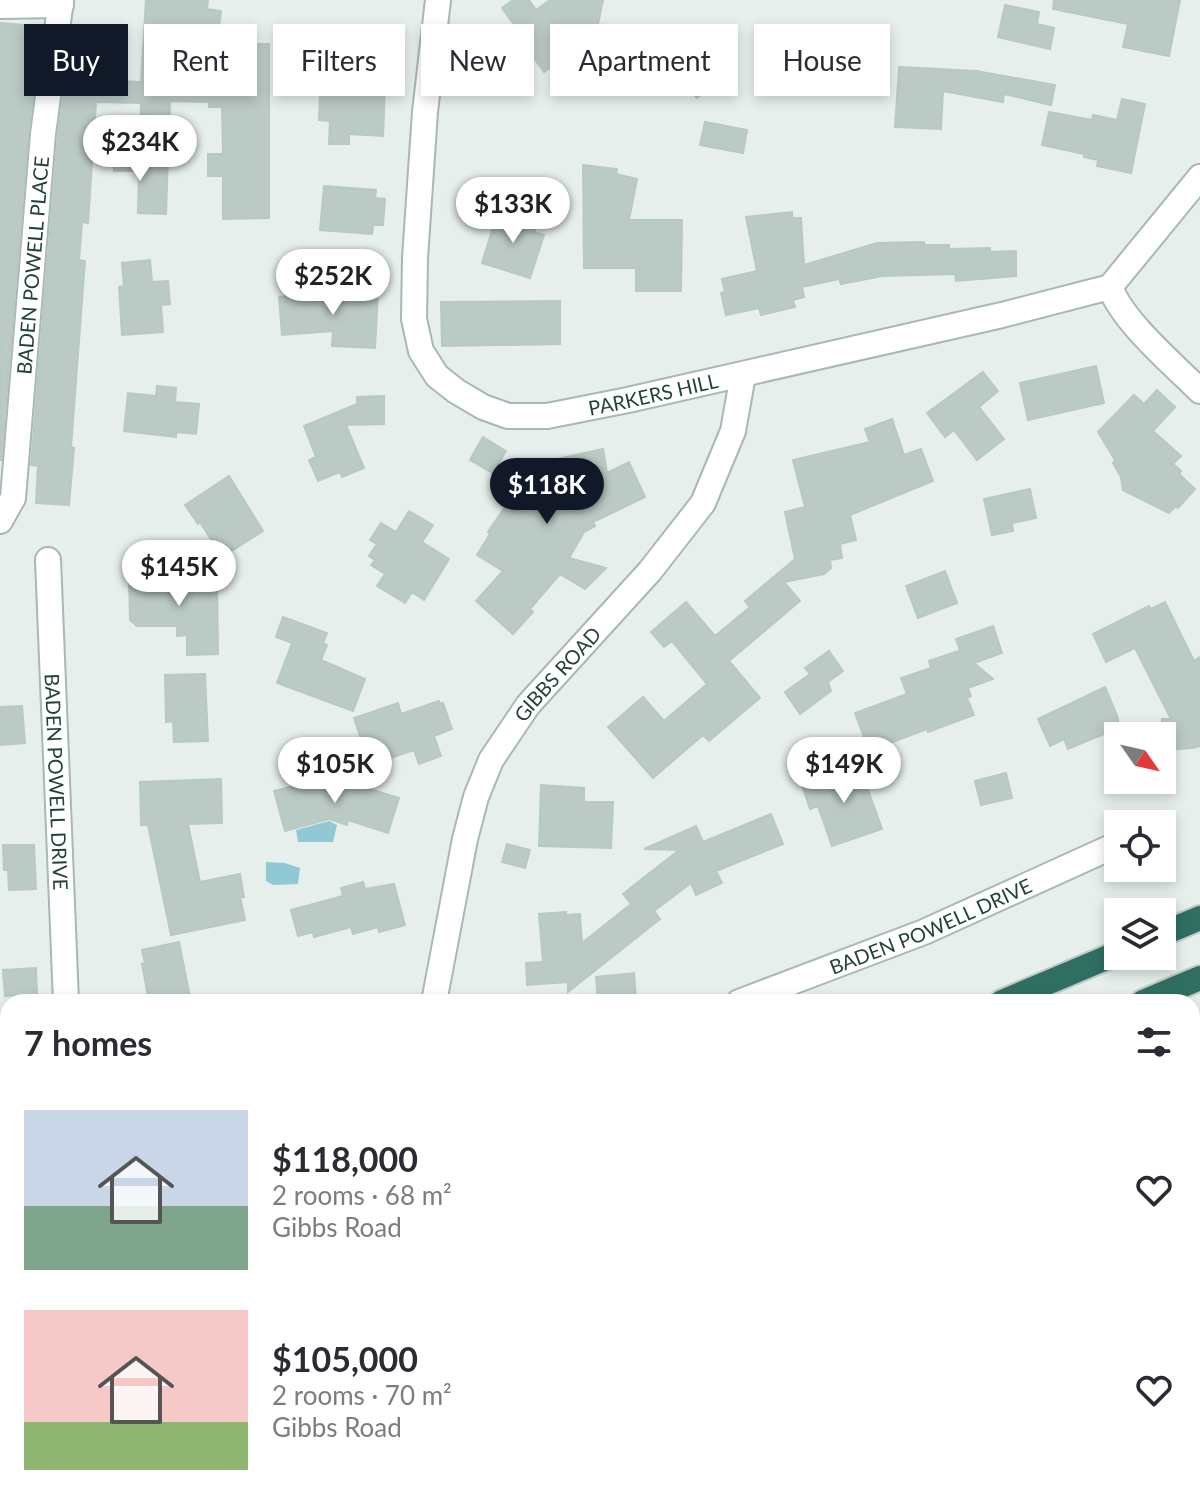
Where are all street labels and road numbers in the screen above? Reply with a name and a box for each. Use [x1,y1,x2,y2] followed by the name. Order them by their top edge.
[11,155,53,375] street label: BADEN POWELL PLACE
[586,368,720,420] street label: PARKERS HILL
[509,622,605,726] street label: GIBBS ROAD
[41,673,73,891] street label: BADEN POWELL DRIVE
[826,873,1035,979] street label: BADEN POWELL DRIVE

